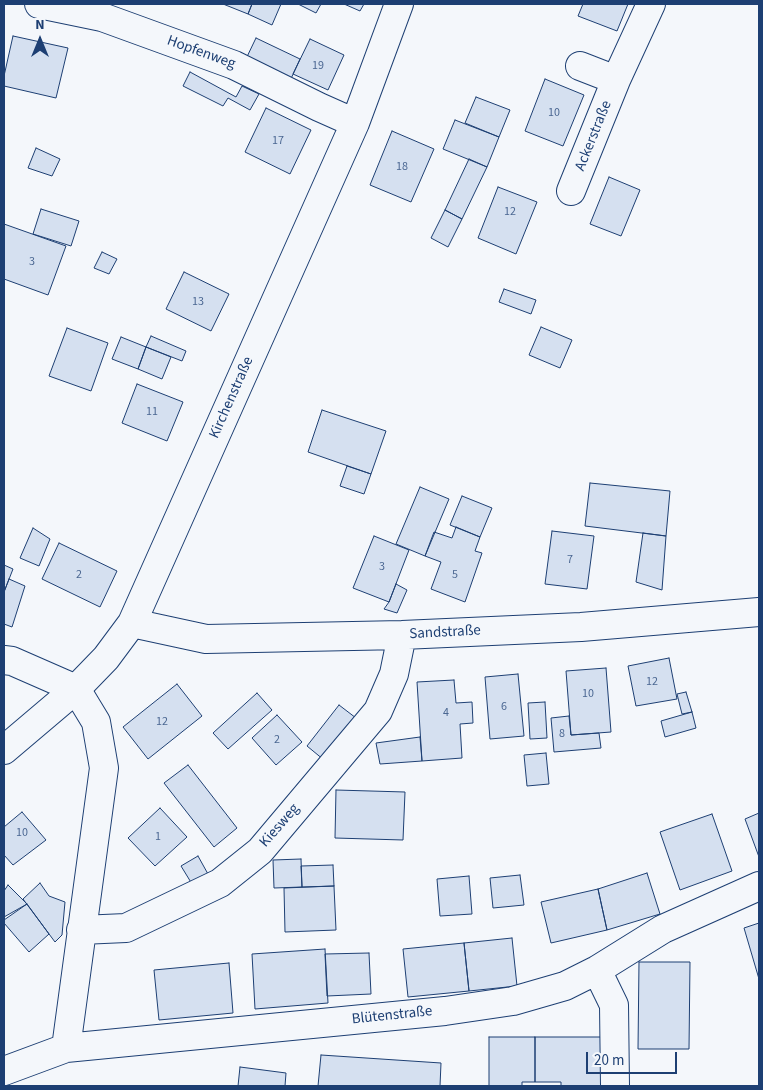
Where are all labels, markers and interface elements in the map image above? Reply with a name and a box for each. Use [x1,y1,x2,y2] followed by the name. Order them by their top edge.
[15,15,65,65] north arrow
[35,15,45,35] text: N
[164,32,238,74] street label: Hopfenweg
[312,59,324,73] house number: 19
[572,98,616,174] street label: Ackerstraße
[548,106,560,120] house number: 10
[272,134,284,148] house number: 17
[396,160,408,174] house number: 18
[504,205,516,219] house number: 12
[29,255,35,269] house number: 3
[192,295,204,309] house number: 13
[206,354,258,442] street label: Kirchenstraße
[146,405,158,419] house number: 11
[567,553,573,567] house number: 7
[379,560,385,574] house number: 3
[76,568,82,582] house number: 2
[452,568,458,582] house number: 5
[409,622,481,644] street label: Sandstraße
[646,675,658,689] house number: 12
[582,687,594,701] house number: 10
[501,700,507,714] house number: 6
[443,706,449,720] house number: 4
[156,715,168,729] house number: 12
[559,727,565,741] house number: 8
[274,733,280,747] house number: 2
[256,801,304,851] street label: Kiesweg
[16,826,28,840] house number: 10
[155,830,161,844] house number: 1
[351,1003,433,1029] street label: Blütenstraße
[588,1042,679,1074] scale bar
[594,1050,624,1071] text: 20 m

